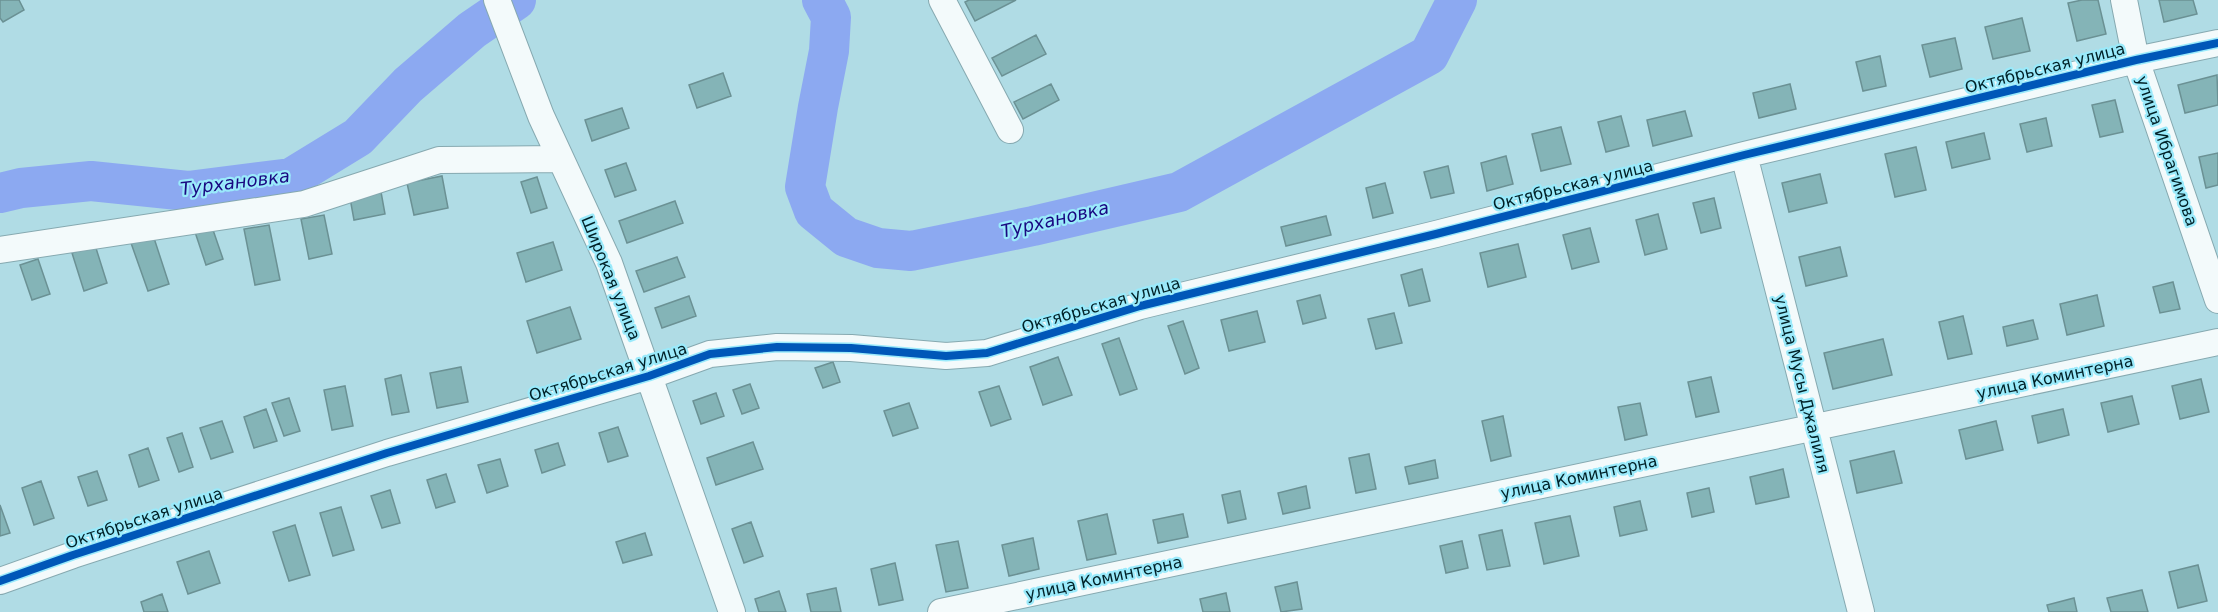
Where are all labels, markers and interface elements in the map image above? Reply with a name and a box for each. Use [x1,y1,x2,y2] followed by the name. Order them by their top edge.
[1963,39,2127,97] street label: Октябрьская улица
[2132,73,2202,229] street label: улица Ибрагимова
[1491,156,1655,214] street label: Октябрьская улица
[179,165,291,199] water label: Турхановка
[999,196,1111,242] water label: Турхановка
[577,213,645,343] street label: Широкая улица
[1019,273,1183,337] street label: Октябрьская улица
[1771,293,1833,475] street label: улица Мусы Джалиля
[527,339,689,405] street label: Октябрьская улица
[1975,351,2135,403] street label: улица Коминтерна
[1499,451,1659,503] street label: улица Коминтерна
[63,484,225,552] street label: Октябрьская улица
[1024,552,1184,604] street label: улица Коминтерна

